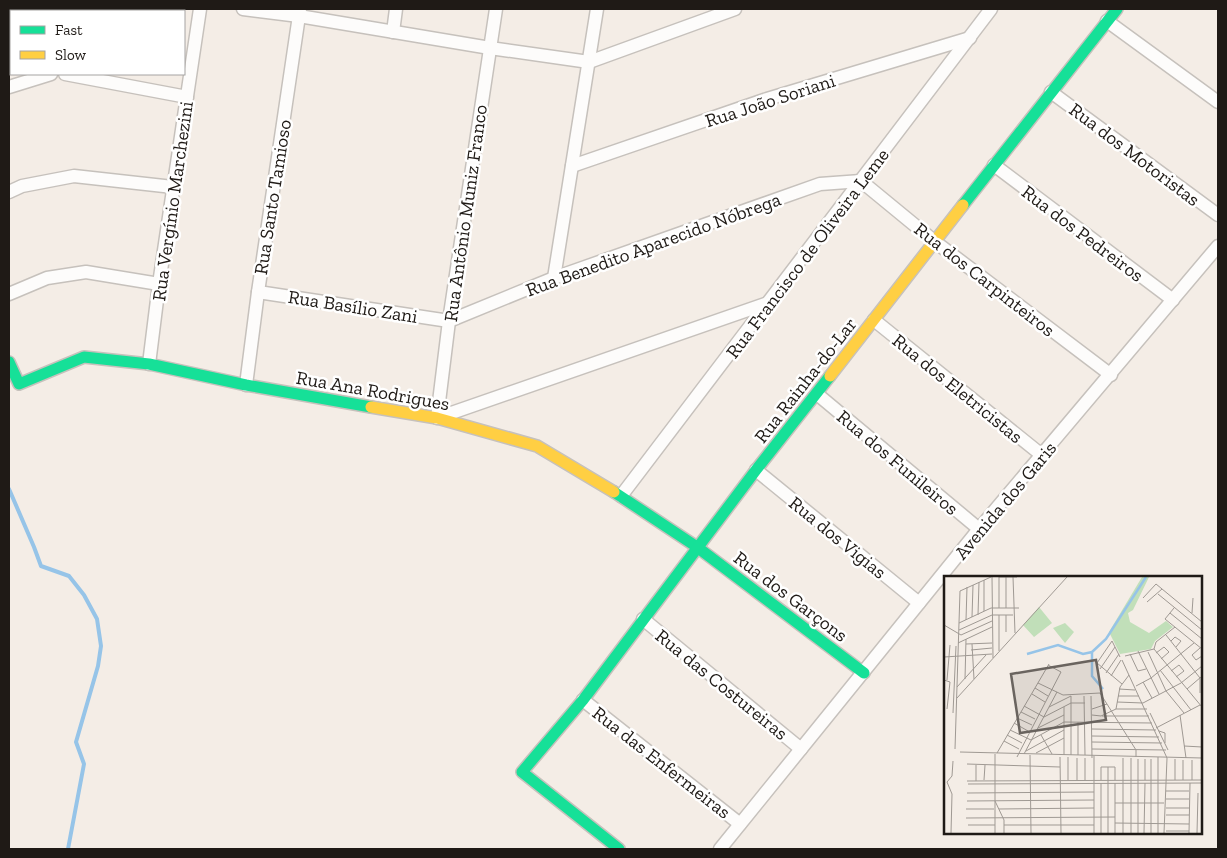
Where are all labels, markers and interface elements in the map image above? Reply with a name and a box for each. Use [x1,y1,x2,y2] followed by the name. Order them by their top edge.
[10,10,185,75] legend
[55,21,83,39] text: Fast
[55,46,87,64] text: Slow
[702,69,838,132] street label: Rua João Soriani
[1065,98,1205,211] street label: Rua dos Motoristas
[147,100,198,303] street label: Rua Vergínio Marchezini
[439,103,492,323] street label: Rua Antônio Muniz Franco
[249,118,296,276] street label: Rua Santo Tamioso
[721,144,894,363] street label: Rua Francisco de Oliveira Leme
[1017,180,1148,287] street label: Rua dos Pedreiros
[523,188,784,301] street label: Rua Benedito Aparecido Nóbrega
[910,217,1060,341] street label: Rua dos Carpinteiros
[286,285,419,328] street label: Rua Basílio Zani
[749,313,862,448] street label: Rua Rainha-do-Lar
[888,329,1028,448] street label: Rua dos Eletricistas
[294,366,451,415] street label: Rua Ana Rodrigues
[832,405,963,520] street label: Rua dos Funileiros
[949,437,1061,564] street label: Avenida dos Garis
[784,491,891,584] street label: Rua dos Vigias
[729,546,852,647] street label: Rua dos Garçons
[944,576,1202,833] inset map
[651,624,793,745] street label: Rua das Costureiras
[588,701,735,824] street label: Rua das Enfermeiras

